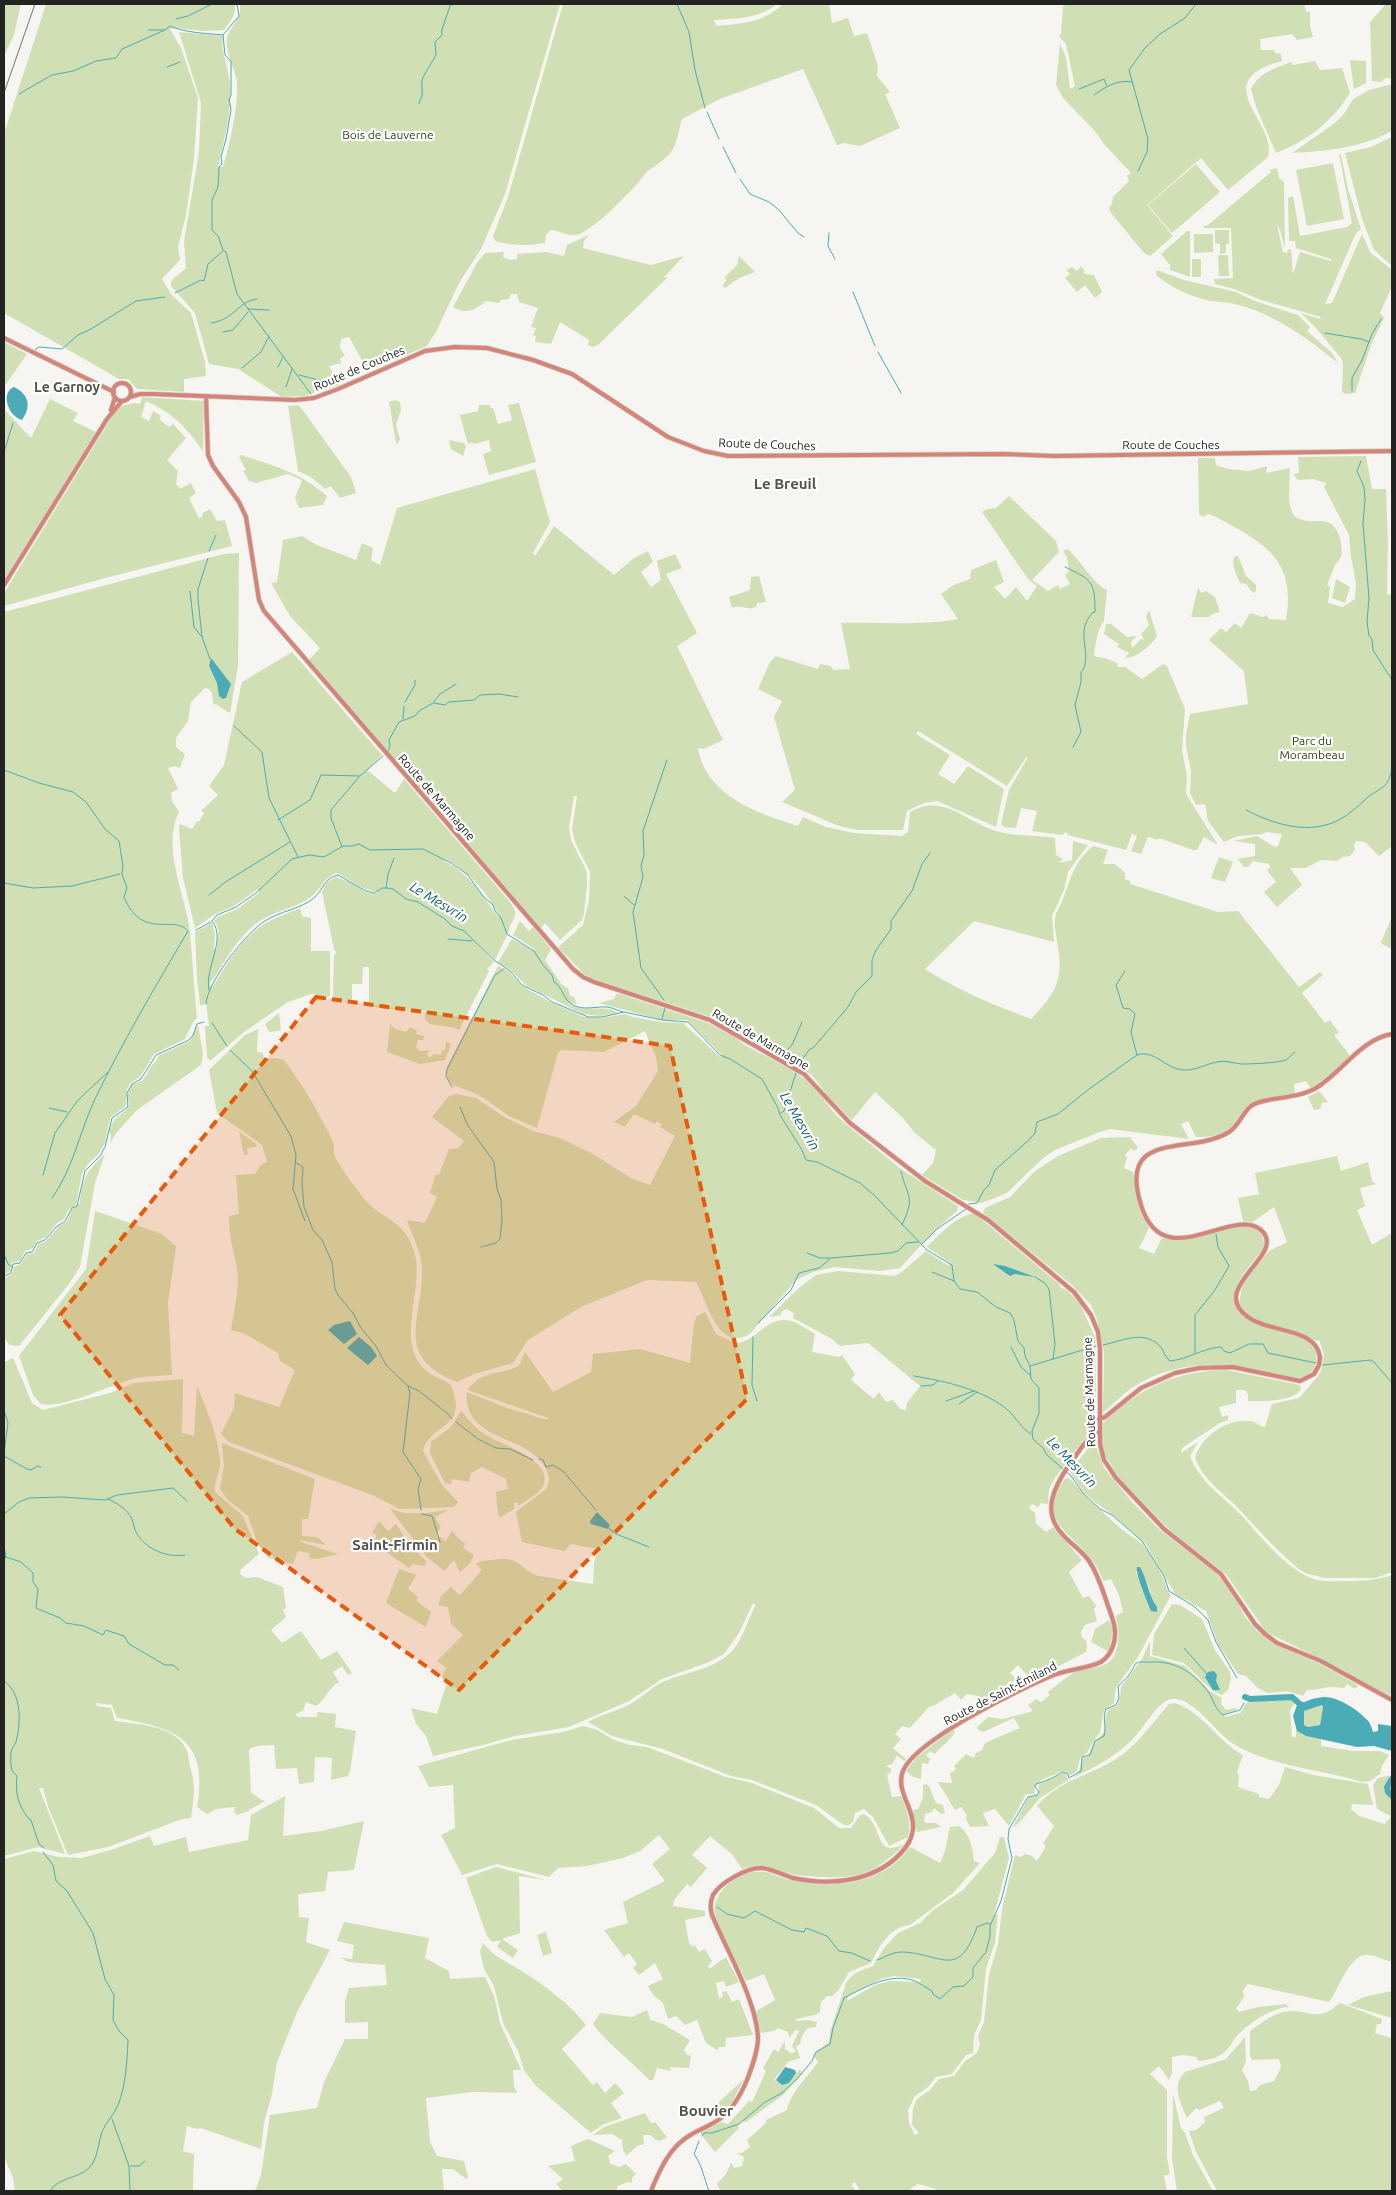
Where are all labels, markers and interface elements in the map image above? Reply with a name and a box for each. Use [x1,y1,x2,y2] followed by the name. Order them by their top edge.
[342,128,434,141] park label: Bois de Lauverne
[312,343,406,393] street label: Route de Couches
[34,379,101,395] district label: Le Garnoy
[718,436,816,452] street label: Route de Couches
[1122,438,1220,451] street label: Route de Couches
[754,475,817,492] district label: Le Breuil
[1279,734,1345,761] park label: Parc du Morambeau
[396,751,478,843] street label: Route de Marmagne
[407,878,471,926] water label: Le Mesvrin
[710,1006,812,1072] street label: Route de Marmagne
[777,1089,823,1153] water label: Le Mesvrin
[1081,1337,1097,1447] street label: Route de Marmagne
[1044,1433,1100,1491] water label: Le Mesvrin
[352,1536,438,1553] district label: Saint-Firmin
[941,1659,1059,1727] street label: Route de Saint-Émiland
[679,2102,734,2119] district label: Bouvier

